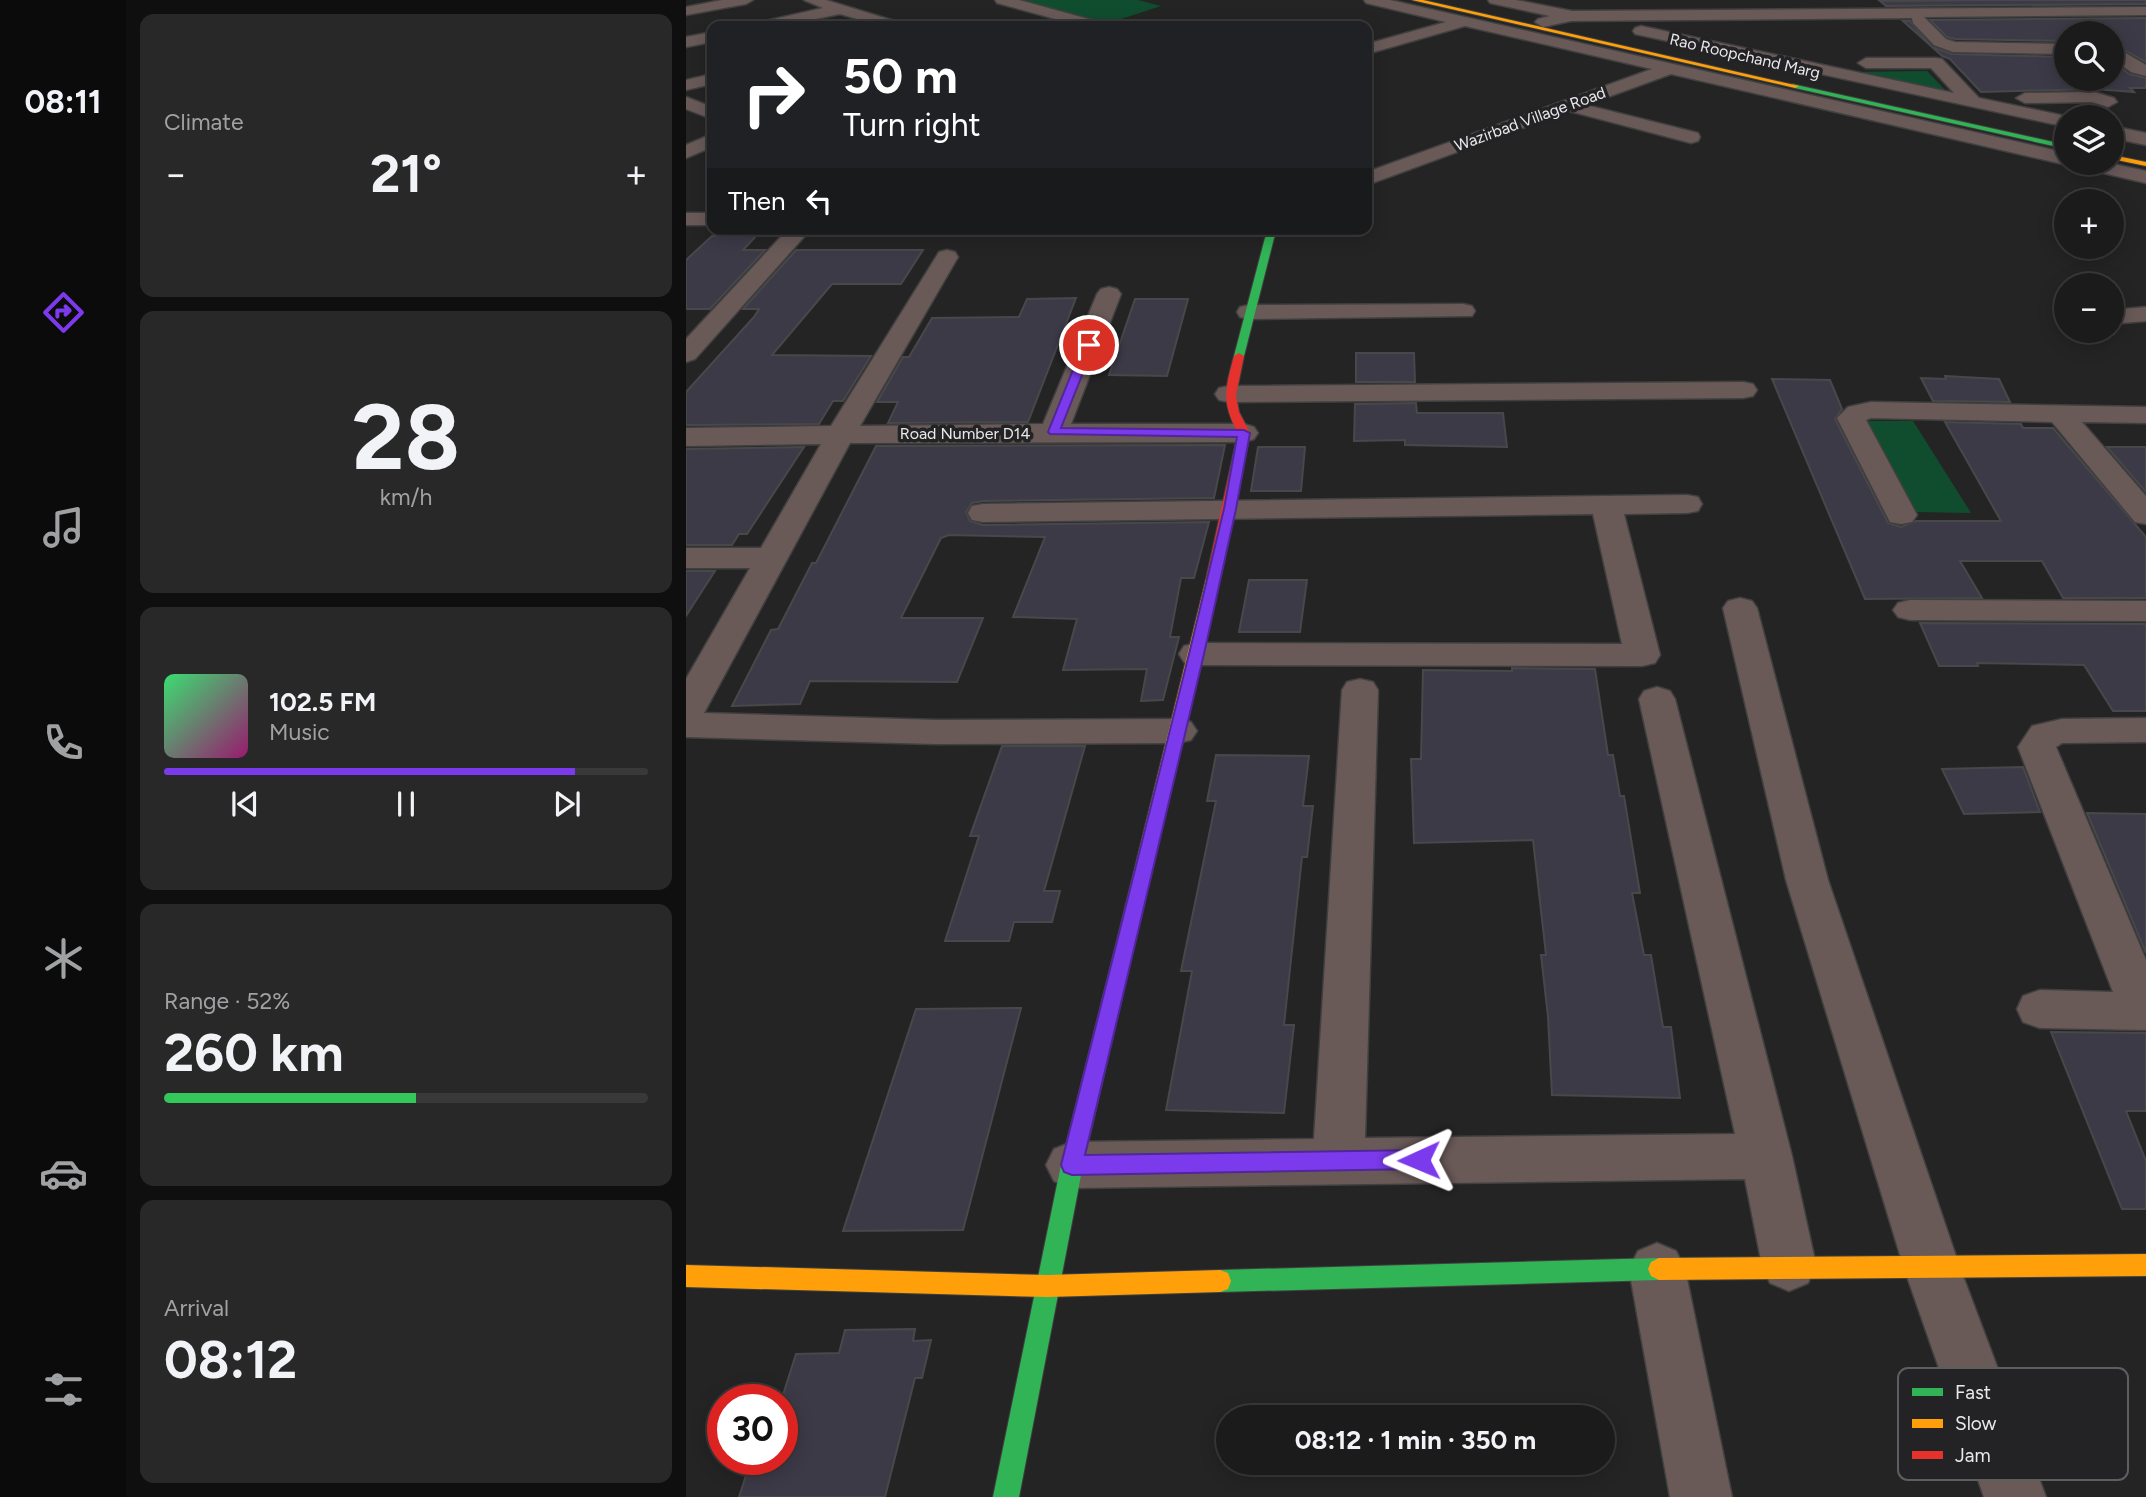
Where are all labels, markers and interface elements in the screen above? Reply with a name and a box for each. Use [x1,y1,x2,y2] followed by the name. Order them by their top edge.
[2054,21,2124,343] map controls
[2054,21,2124,91] button: search
[1668,29,1822,83] street label: Rao Roopchand Marg
[843,46,958,105] text: 50 m
[728,49,819,140] icon: right
[25,83,101,121] text: 08:11
[1452,83,1608,155] street label: Wazirbad Village Road
[2054,105,2124,175] button: layers
[843,106,981,144] text: Turn right
[164,108,243,136] text: Climate
[370,143,442,205] text: 21°
[164,151,188,197] text: −
[624,151,648,197] text: +
[800,182,838,220] icon: left
[728,185,786,217] text: Then
[2054,189,2124,259] button: +
[2054,273,2124,343] button: −
[39,288,88,337] icon: directions
[1059,315,1119,375] pin
[1070,326,1108,364] icon: arrive
[352,383,460,492] text: 28
[900,424,1030,443] street label: Road Number D14
[380,483,432,511] text: km/h
[39,503,88,552] icon: music
[269,686,376,718] text: 102.5 FM
[39,718,88,767] icon: phone
[269,718,330,746] text: Music
[226,785,264,823] icon: previous
[387,785,425,823] icon: pause
[548,785,586,823] icon: next
[39,934,88,983] icon: climate
[164,987,290,1015] text: Range · 52%
[164,1022,344,1084] text: 260 km
[1382,1123,1456,1197] position arrow
[39,1149,88,1198] icon: car
[164,1294,229,1322] text: Arrival
[164,1329,297,1391] text: 08:12
[39,1365,88,1414] icon: filters
[1898,1368,2128,1480] legend
[1955,1381,1991,1404] text: Fast
[707,1384,798,1475] speed limit sign: 30
[1955,1412,1997,1435] text: Slow
[1295,1424,1536,1456] text: 08:12 · 1 min · 350 m
[1955,1444,1991,1467] text: Jam

